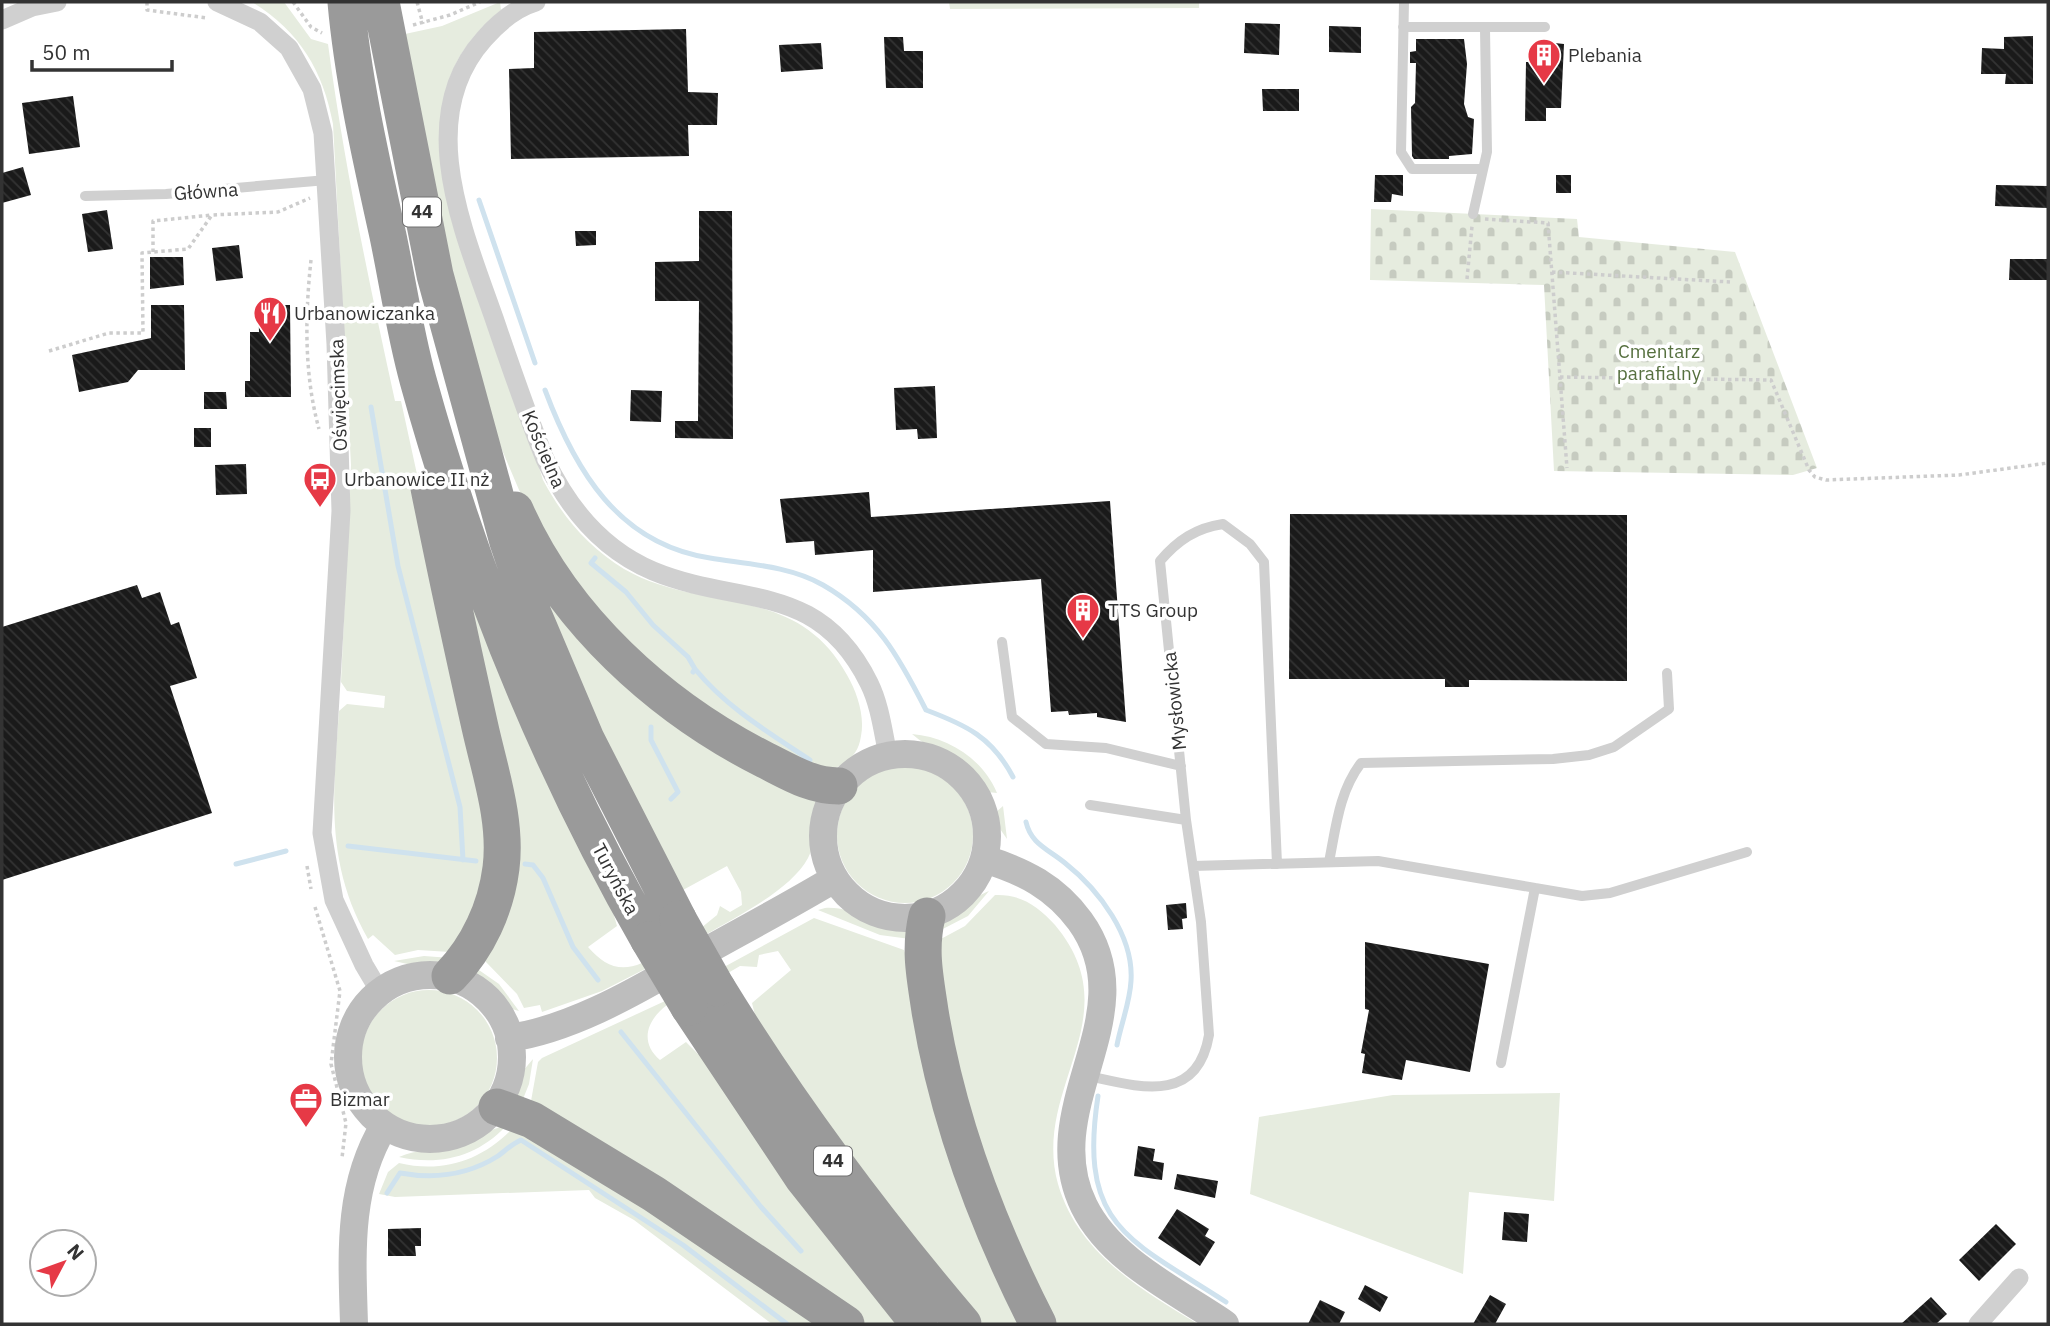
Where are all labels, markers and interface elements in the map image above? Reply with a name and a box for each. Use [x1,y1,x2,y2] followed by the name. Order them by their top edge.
[32,28,172,72] scale bar
[1525,36,1563,85] building icon: Plebania
[42,38,91,66] text: 50 m
[1568,43,1642,67] place label: Plebania
[173,177,239,205] street label: Główna
[403,197,441,226] road number: 44
[251,294,289,343] restaurant icon: Urbanowiczanka
[294,301,435,325] place label: Urbanowiczanka
[324,338,352,452] street label: Oświęcimska
[1617,339,1702,385] park label: Cmentarz parafialny
[517,406,571,492] street label: Kościelna
[301,460,339,509] bus stop icon: Urbanowice II nż
[344,467,490,491] place label: Urbanowice II nż
[1064,591,1102,640] building icon: TTS Group
[1108,598,1198,622] place label: TTS Group
[1157,651,1191,751] street label: Mysłowicka
[587,839,645,919] street label: Turyńska
[287,1080,325,1129] office icon: Bizmar
[330,1087,390,1111] place label: Bizmar
[814,1146,852,1176] road number: 44
[28,1228,98,1298] north arrow
[62,1239,89,1265] text: N

